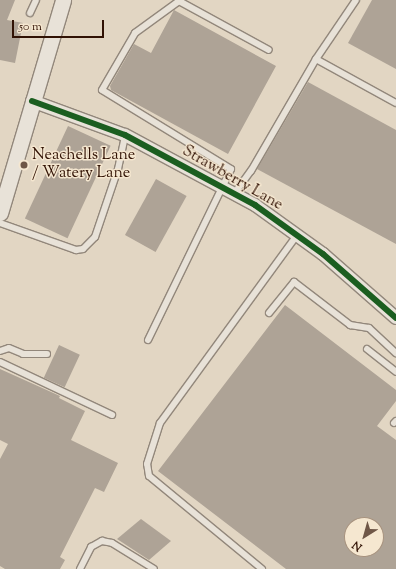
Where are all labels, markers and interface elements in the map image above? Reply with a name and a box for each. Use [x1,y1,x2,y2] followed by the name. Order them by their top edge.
[14,12,106,38] scale bar
[19,18,42,36] text: 50 m
[178,142,286,216] street label: Strawberry Lane
[32,146,135,184] place label: Neachells Lane / Watery Lane
[19,160,29,170] marker: Neachells Lane / Watery Lane
[344,517,384,557] north arrow
[349,537,366,555] text: N

